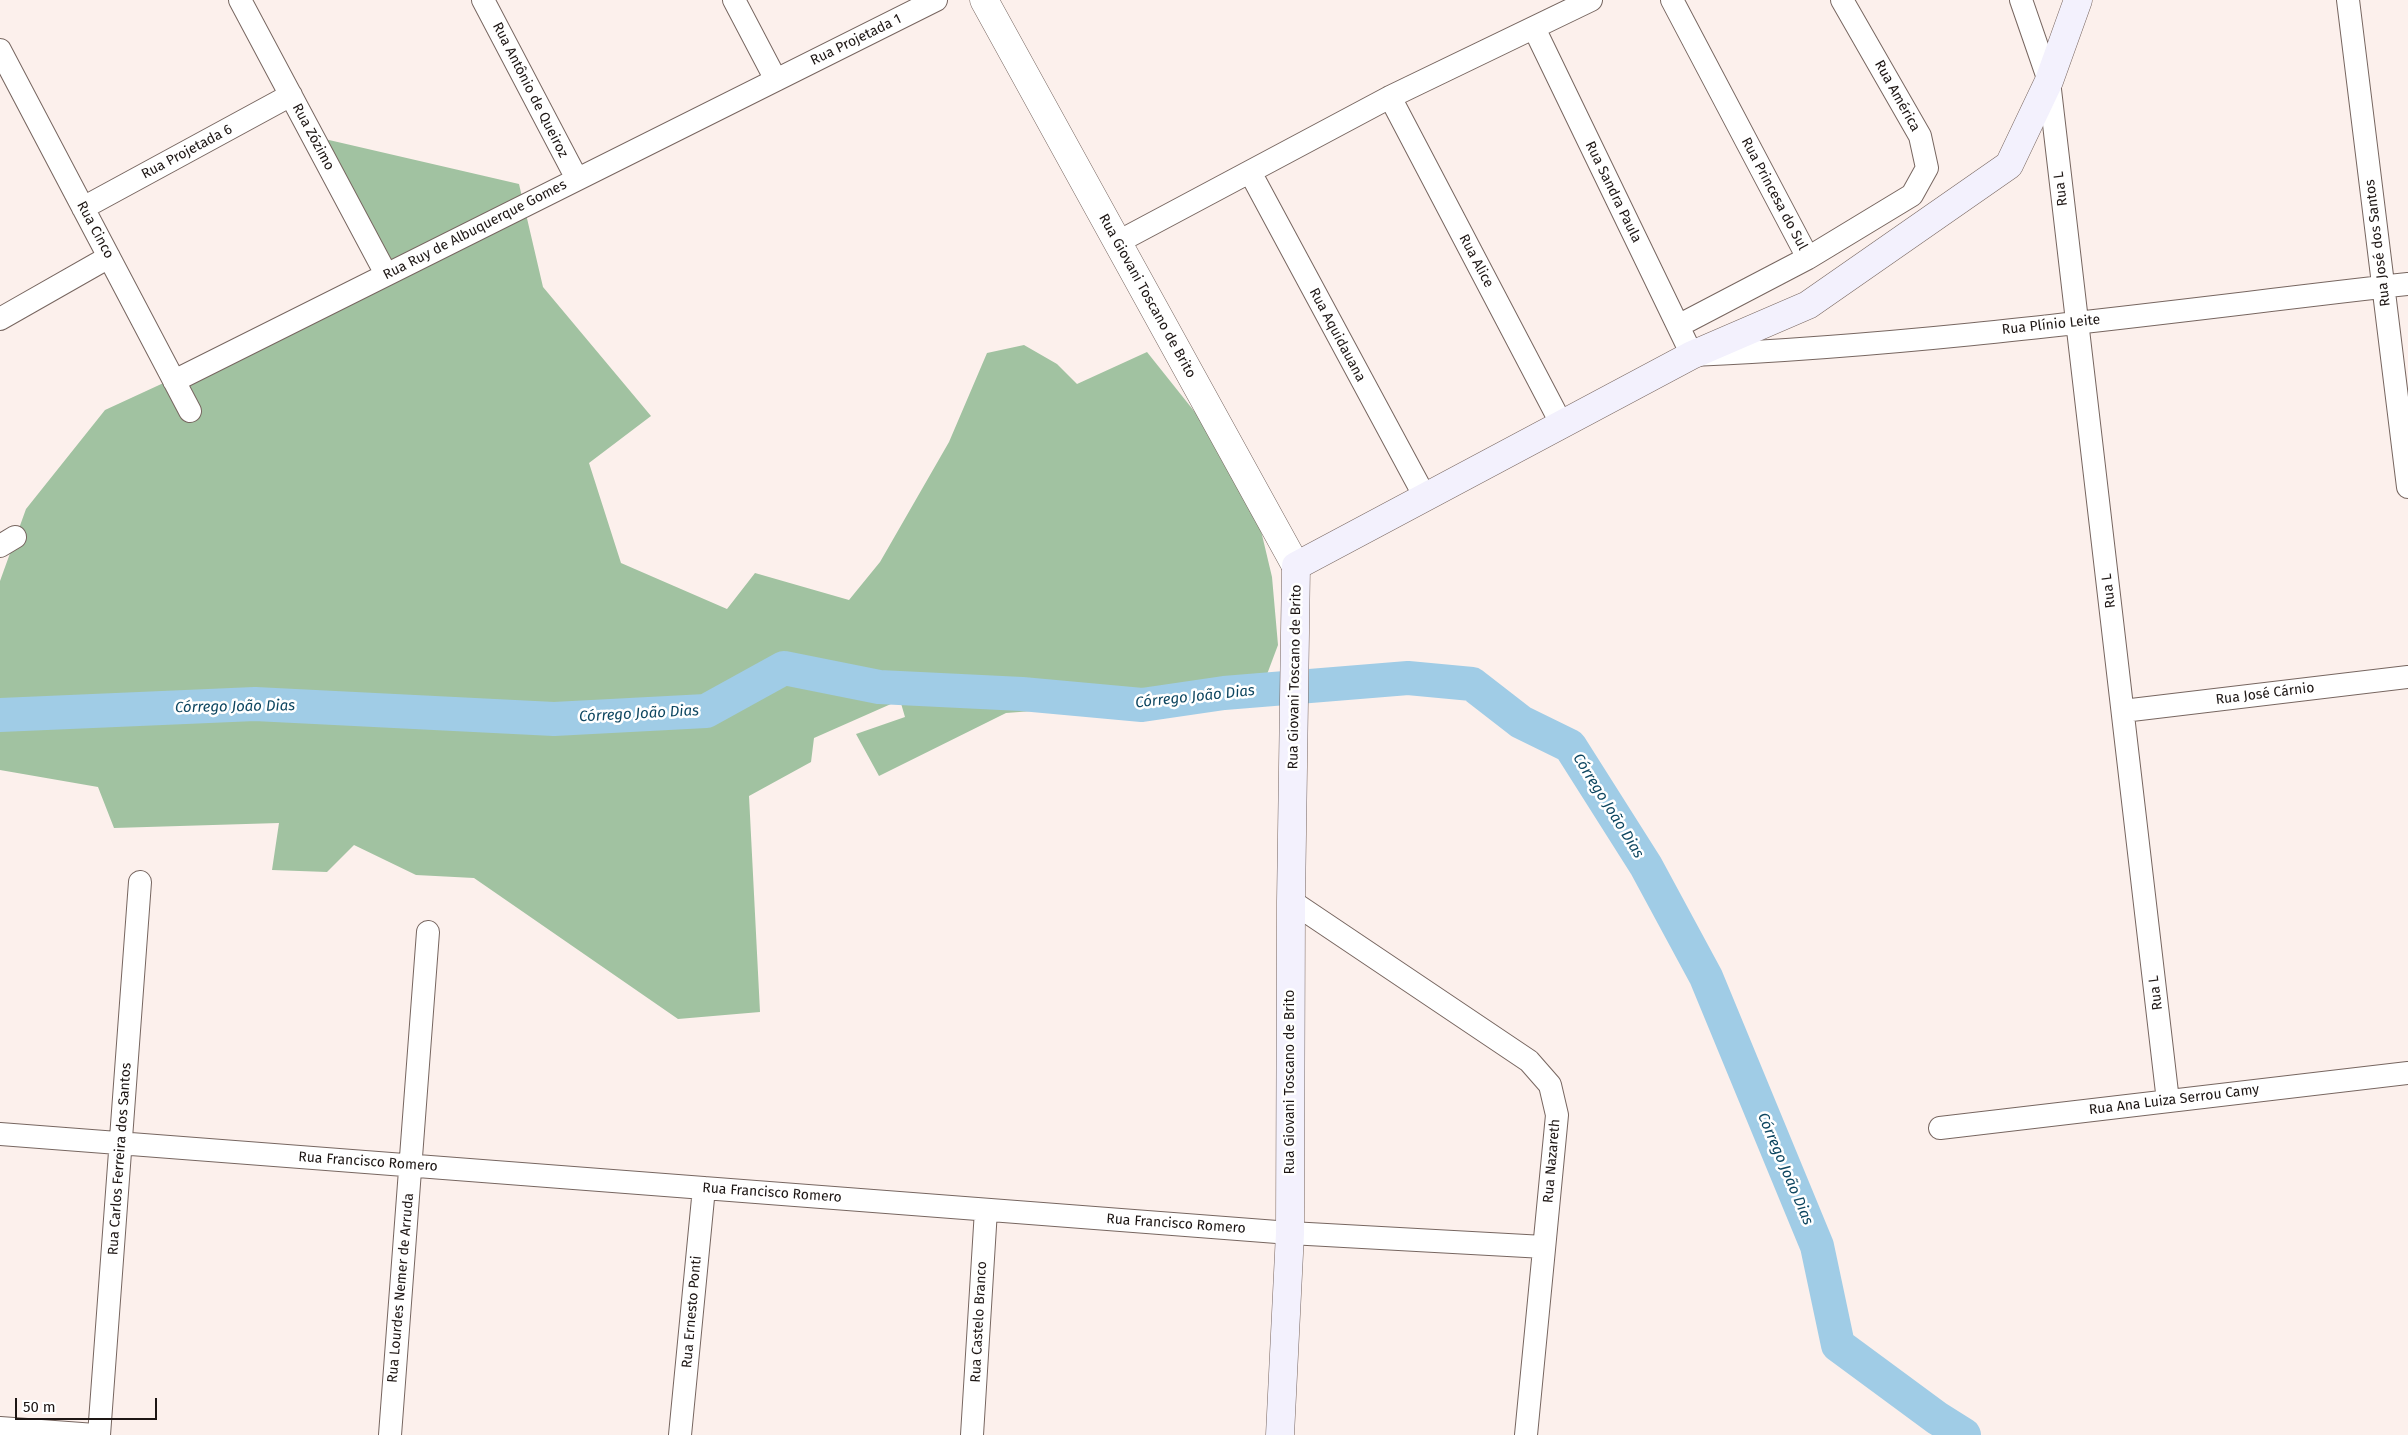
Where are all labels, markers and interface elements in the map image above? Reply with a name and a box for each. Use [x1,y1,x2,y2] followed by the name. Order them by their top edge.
[808,11,904,69] street label: Rua Projetada 1
[489,20,571,160] street label: Rua Antônio de Queiroz
[1870,57,1924,135] street label: Rua América
[288,101,338,173] street label: Rua Zózimo
[139,121,235,183] street label: Rua Projetada 6
[1737,135,1811,253] street label: Rua Princesa do Sul
[1581,139,1645,245] street label: Rua Sandra Paula
[2051,171,2071,207] street label: Rua L
[380,176,570,284] street label: Rua Ruy de Albuquerque Gomes
[2362,178,2394,308] street label: Rua José dos Santos
[73,198,117,262] street label: Rua Cinco
[1095,211,1199,381] street label: Rua Giovani Toscano de Brito
[1455,231,1497,291] street label: Rua Alice
[1305,285,1369,385] street label: Rua Aquidauana
[2001,311,2101,339] street label: Rua Plínio Leite
[2099,573,2119,609] street label: Rua L
[1285,584,1305,770] street label: Rua Giovani Toscano de Brito
[2215,680,2315,708] street label: Rua José Cárnio
[1134,682,1256,712] water label: Córrego João Dias
[175,697,295,717] water label: Córrego João Dias
[579,702,699,726] water label: Córrego João Dias
[1569,750,1647,862] water label: Córrego João Dias
[2146,975,2166,1011] street label: Rua L
[1282,989,1298,1175] street label: Rua Giovani Toscano de Brito
[105,1062,135,1256] street label: Rua Carlos Ferreira dos Santos
[2088,1081,2260,1119] street label: Rua Ana Luiza Serrou Camy
[1753,1110,1817,1228] water label: Córrego João Dias
[1540,1118,1564,1204] street label: Rua Nazareth
[298,1149,438,1175] street label: Rua Francisco Romero
[702,1180,842,1206] street label: Rua Francisco Romero
[384,1192,418,1384] street label: Rua Lourdes Nemer de Arruda
[1106,1211,1246,1237] street label: Rua Francisco Romero
[679,1255,705,1369] street label: Rua Ernesto Ponti
[967,1261,991,1383] street label: Rua Castelo Branco
[18,1388,160,1420] scale bar
[23,1398,56,1416] text: 50 m

